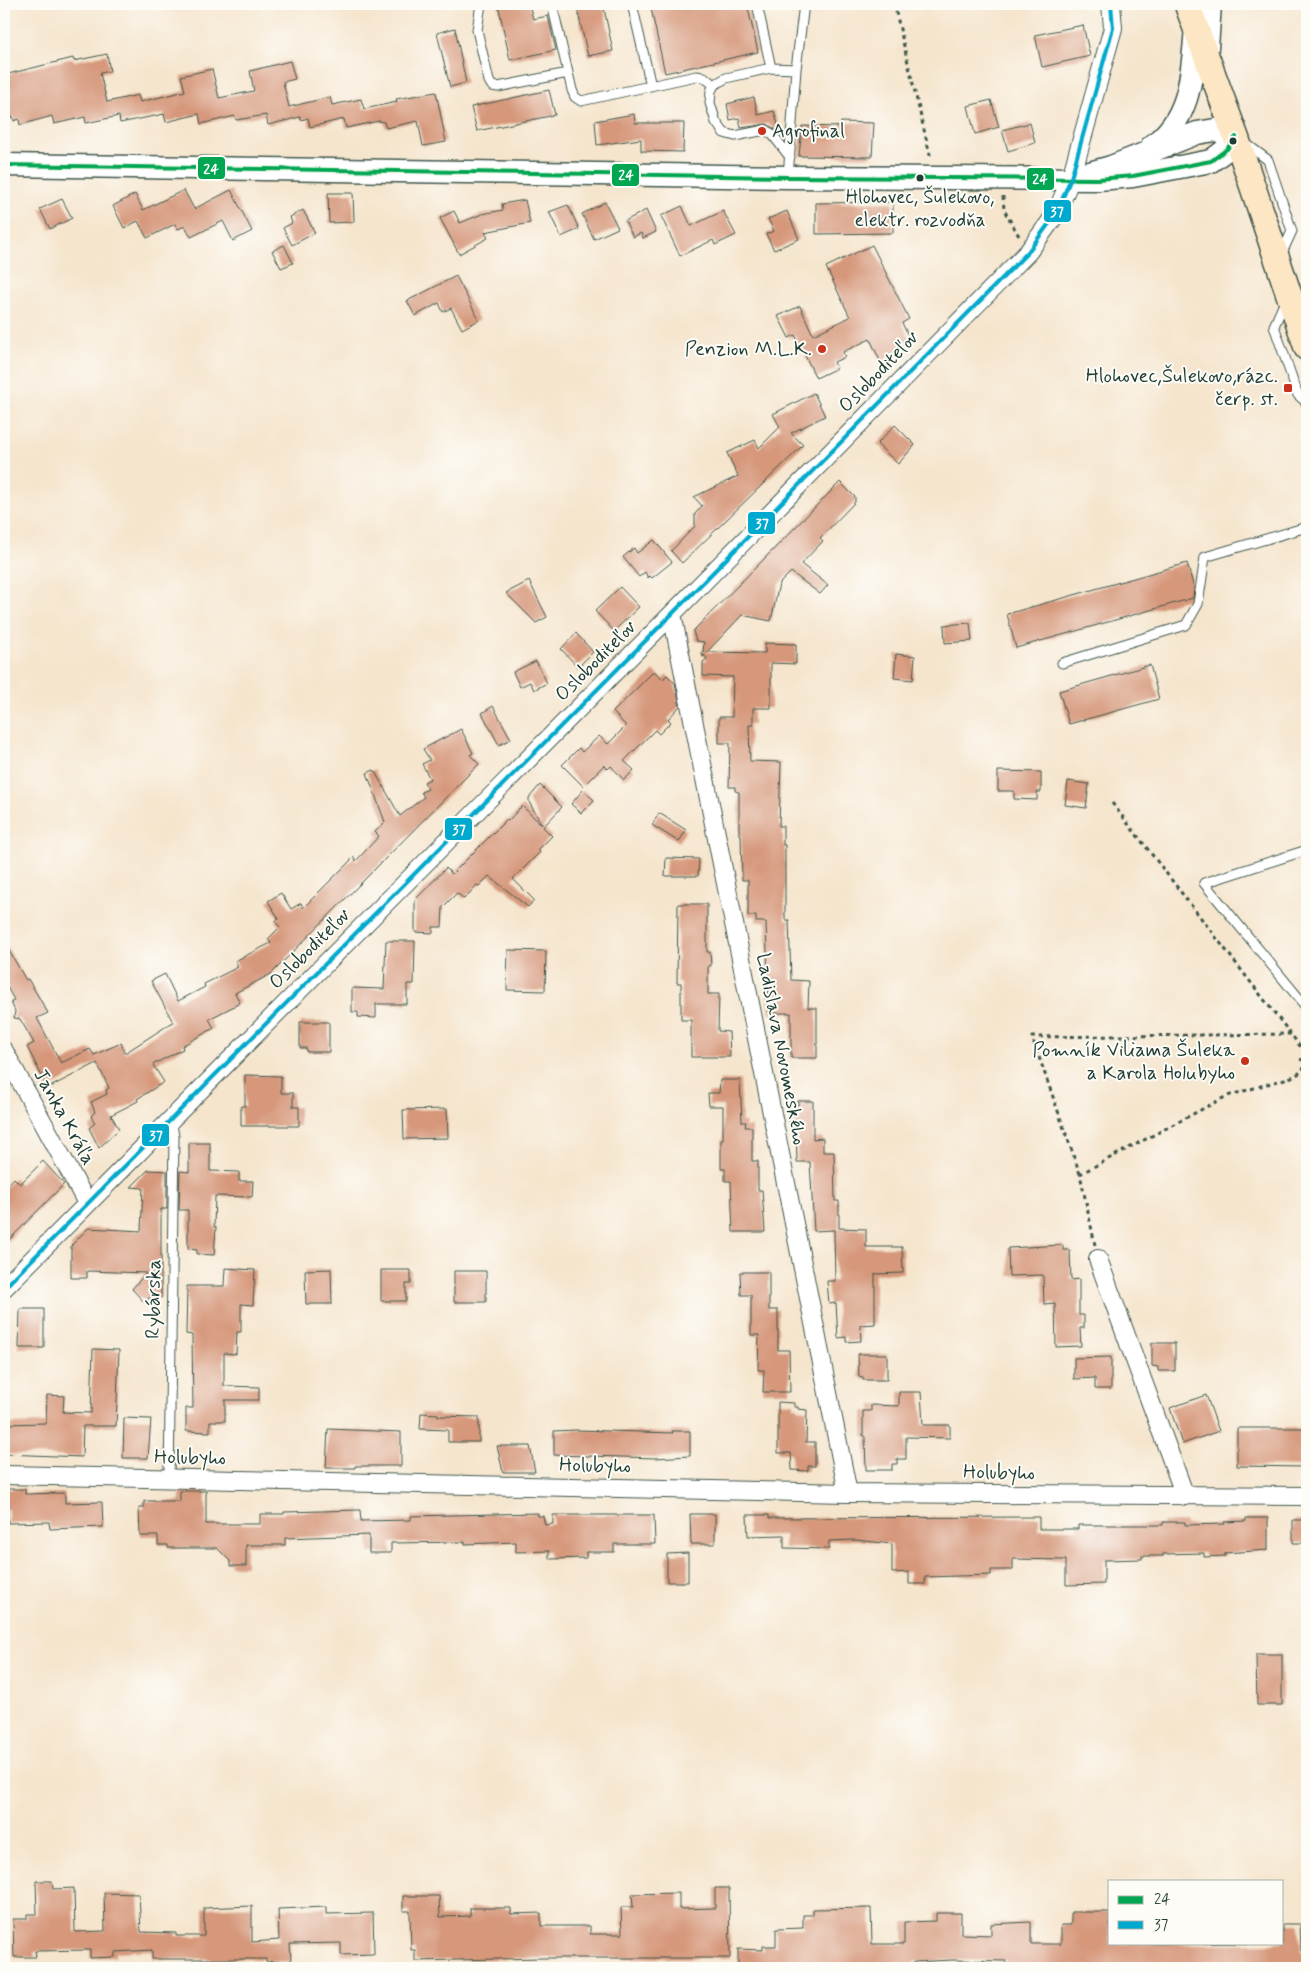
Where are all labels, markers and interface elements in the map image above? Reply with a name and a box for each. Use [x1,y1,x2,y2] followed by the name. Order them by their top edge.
[772,118,845,145] place label: Agrofinal
[756,125,768,137] marker: Agrofinal
[1228,136,1238,146] unlabelled marker
[197,156,226,180] line badge: 24
[203,160,219,178] text: 24
[611,163,640,187] line badge: 24
[618,166,634,184] text: 24
[1026,167,1055,191] line badge: 24
[1032,170,1048,188] text: 24
[915,173,925,183] marker: Hlohovec, Šulekovo, elektr. rozvodňa
[846,185,994,233] place label: Hlohovec, Šulekovo, elektr. rozvodňa
[1043,199,1072,223] line badge: 37
[1050,203,1064,221] text: 37
[833,325,925,419] street label: Osloboditeľov
[685,336,812,363] place label: Penzion M.L.K.
[816,343,828,355] marker: Penzion M.L.K.
[1086,363,1278,413] place label: Hlohovec,Šulekovo,rázc. čerp. st.
[1282,382,1294,394] marker: Hlohovec,Šulekovo,rázc. čerp. st.
[747,511,776,535] line badge: 37
[755,515,769,533] text: 37
[549,614,643,708] street label: Osloboditeľov
[444,817,473,841] line badge: 37
[452,821,466,839] text: 37
[263,902,357,996] street label: Osloboditeľov
[749,951,813,1147] street label: Ladislava Novomeského
[1032,1037,1236,1087] place label: Pomník Viliama Šuleka a Karola Holubyho
[1239,1055,1251,1067] marker: Pomník Viliama Šuleka a Karola Holubyho
[26,1064,102,1170] street label: Janka Kráľa
[141,1123,170,1147] line badge: 37
[149,1127,163,1145] text: 37
[140,1259,168,1339] street label: Rybárska
[154,1444,226,1472] street label: Holubyho
[559,1452,631,1480] street label: Holubyho
[963,1459,1035,1487] street label: Holubyho
[1108,1880,1284,1944] legend
[1154,1890,1170,1910] text: 24
[1154,1916,1169,1936] text: 37

